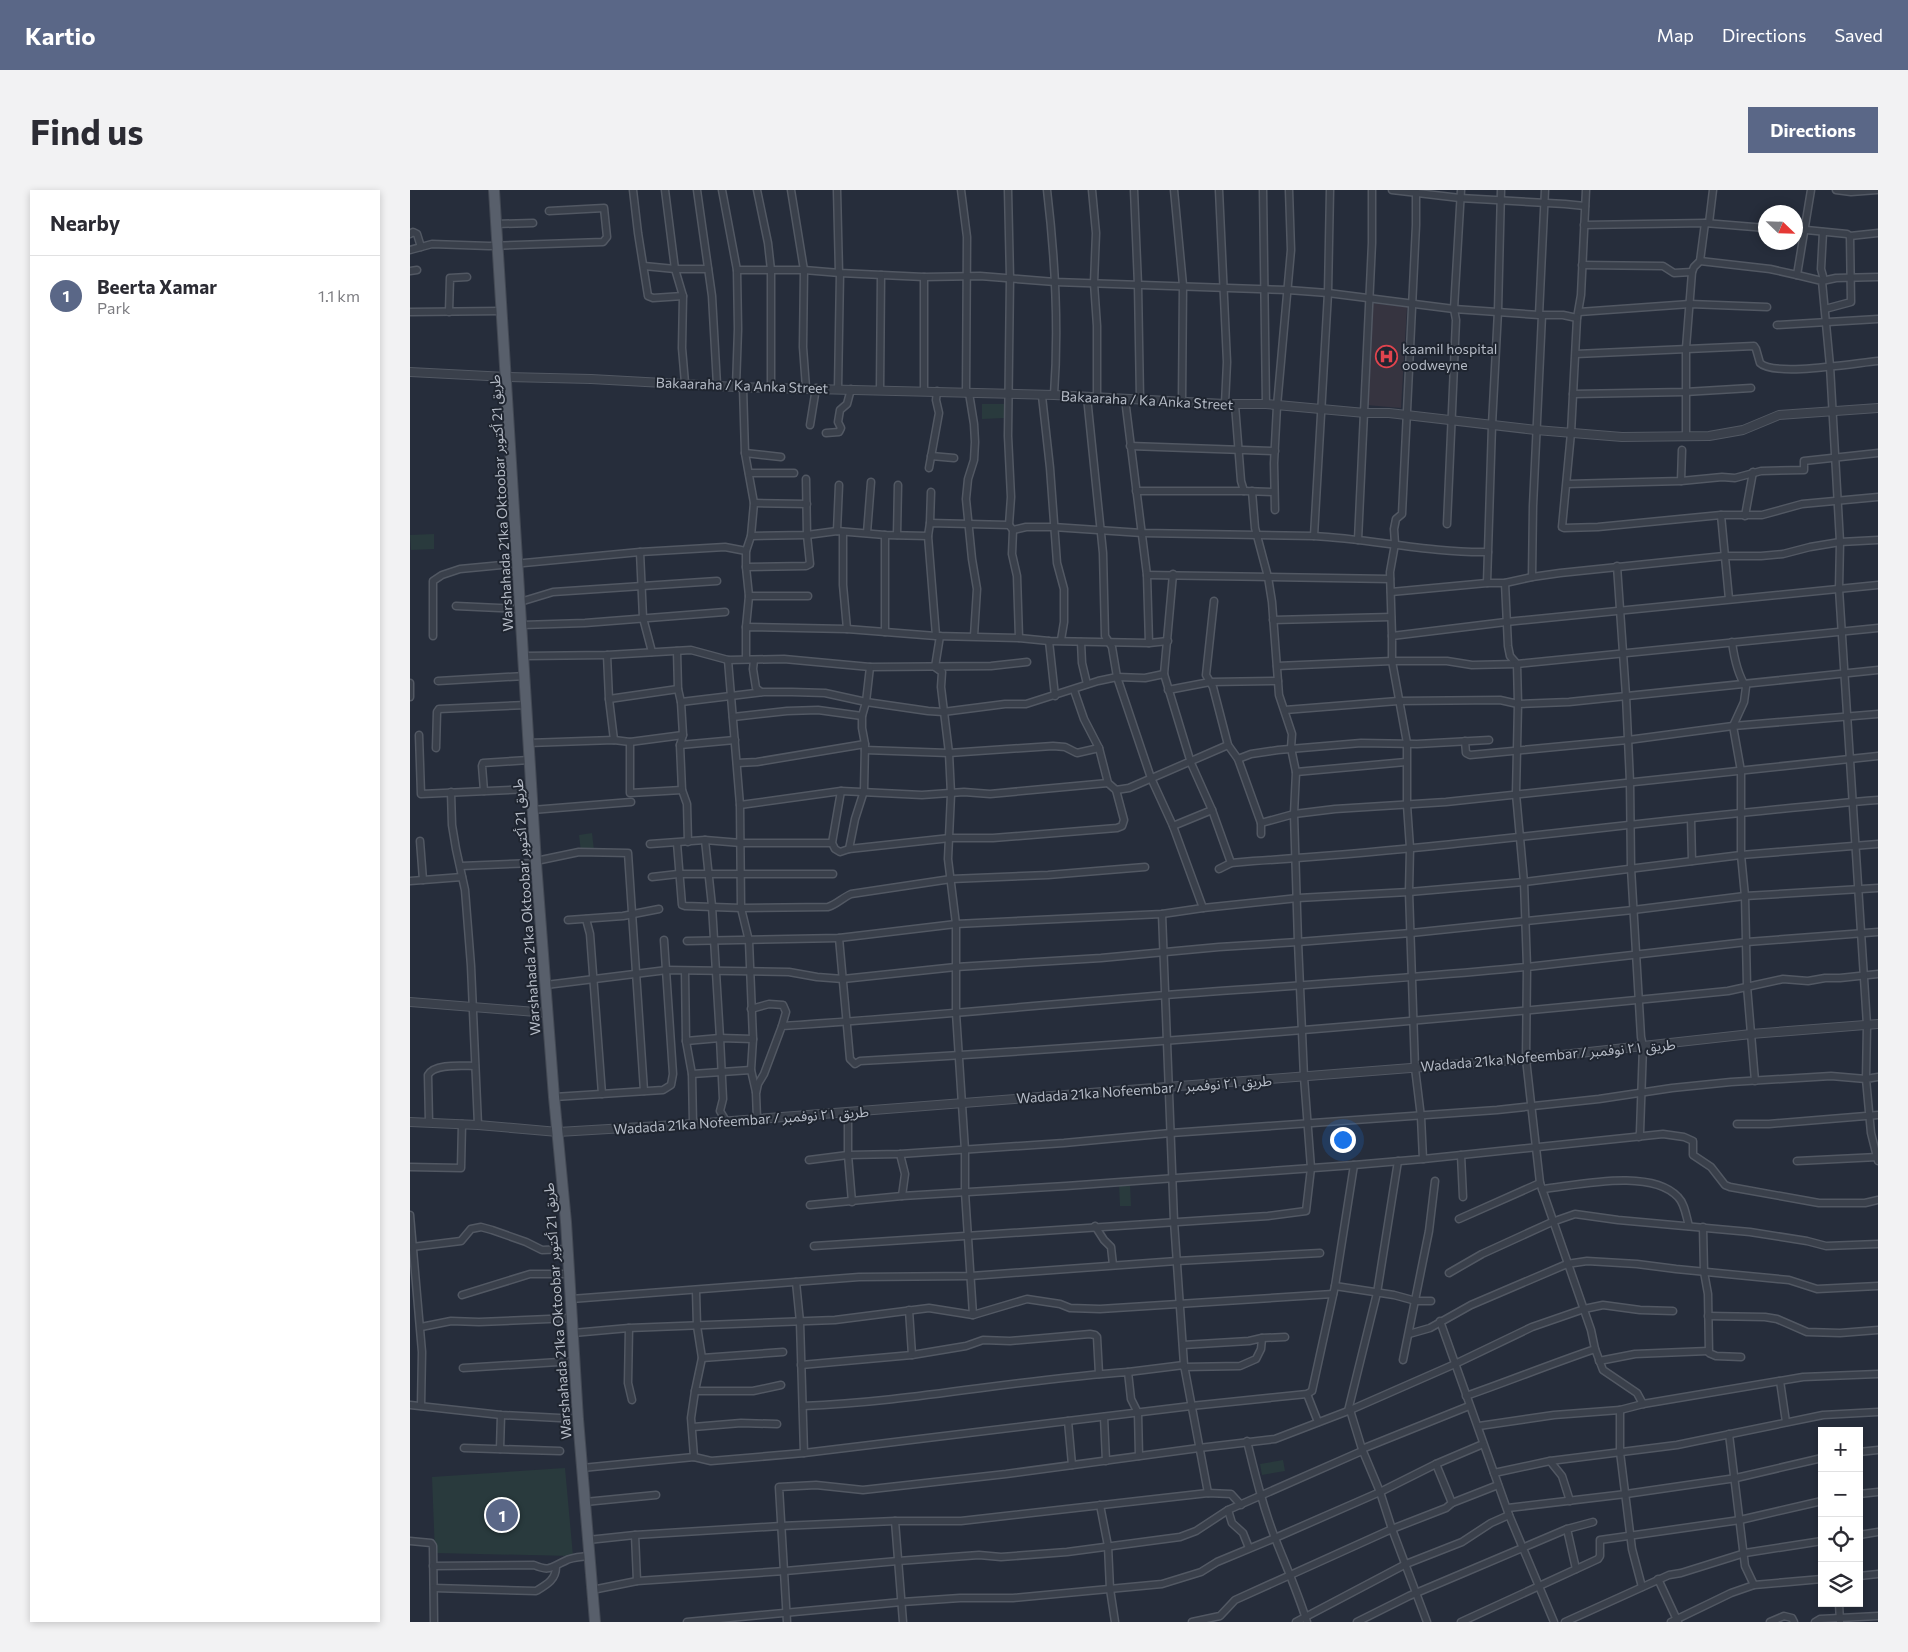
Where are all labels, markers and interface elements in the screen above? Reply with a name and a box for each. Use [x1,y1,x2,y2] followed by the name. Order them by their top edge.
[25,21,95,50] text: Kartio
[1657,24,1694,46] text: Map
[1722,24,1806,46] text: Directions
[1834,24,1883,46] text: Saved
[1748,107,1878,153] button: Directions
[30,109,144,152] text: Find us
[1758,205,1803,250] north arrow
[50,210,120,235] text: Nearby
[97,275,217,298] text: Beerta Xamar
[62,286,70,305] text: 1
[318,286,360,305] text: 1.1 km
[97,298,130,317] text: Park
[1402,340,1497,373] place label: kaamil hospital oodweyne
[1374,344,1398,368] hospital icon: kaamil hospital oodweyne
[655,373,829,397] street label: Bakaaraha / Ka Anka Street
[486,374,518,632] street label: Warshahada 21ka Oktoobar طريق 21 أكتوبر
[1060,387,1234,413] street label: Bakaaraha / Ka Anka Street
[509,778,545,1036] street label: Warshahada 21ka Oktoobar طريق 21 أكتوبر
[1420,1035,1676,1077] street label: Wadada 21ka Nofeembar / طريق ٢١ نوفمبر
[1016,1072,1272,1108] street label: Wadada 21ka Nofeembar / طريق ٢١ نوفمبر
[613,1103,869,1139] street label: Wadada 21ka Nofeembar / طريق ٢١ نوفمبر
[1330,1127,1356,1153] your location
[540,1182,576,1440] street label: Warshahada 21ka Oktoobar طريق 21 أكتوبر
[1818,1427,1863,1607] map controls
[1818,1427,1863,1472] button: +
[1818,1472,1863,1517] button: −
[486,1496,518,1534] pin: 1
[1818,1517,1863,1562] button: locate
[1818,1562,1863,1607] button: layers

